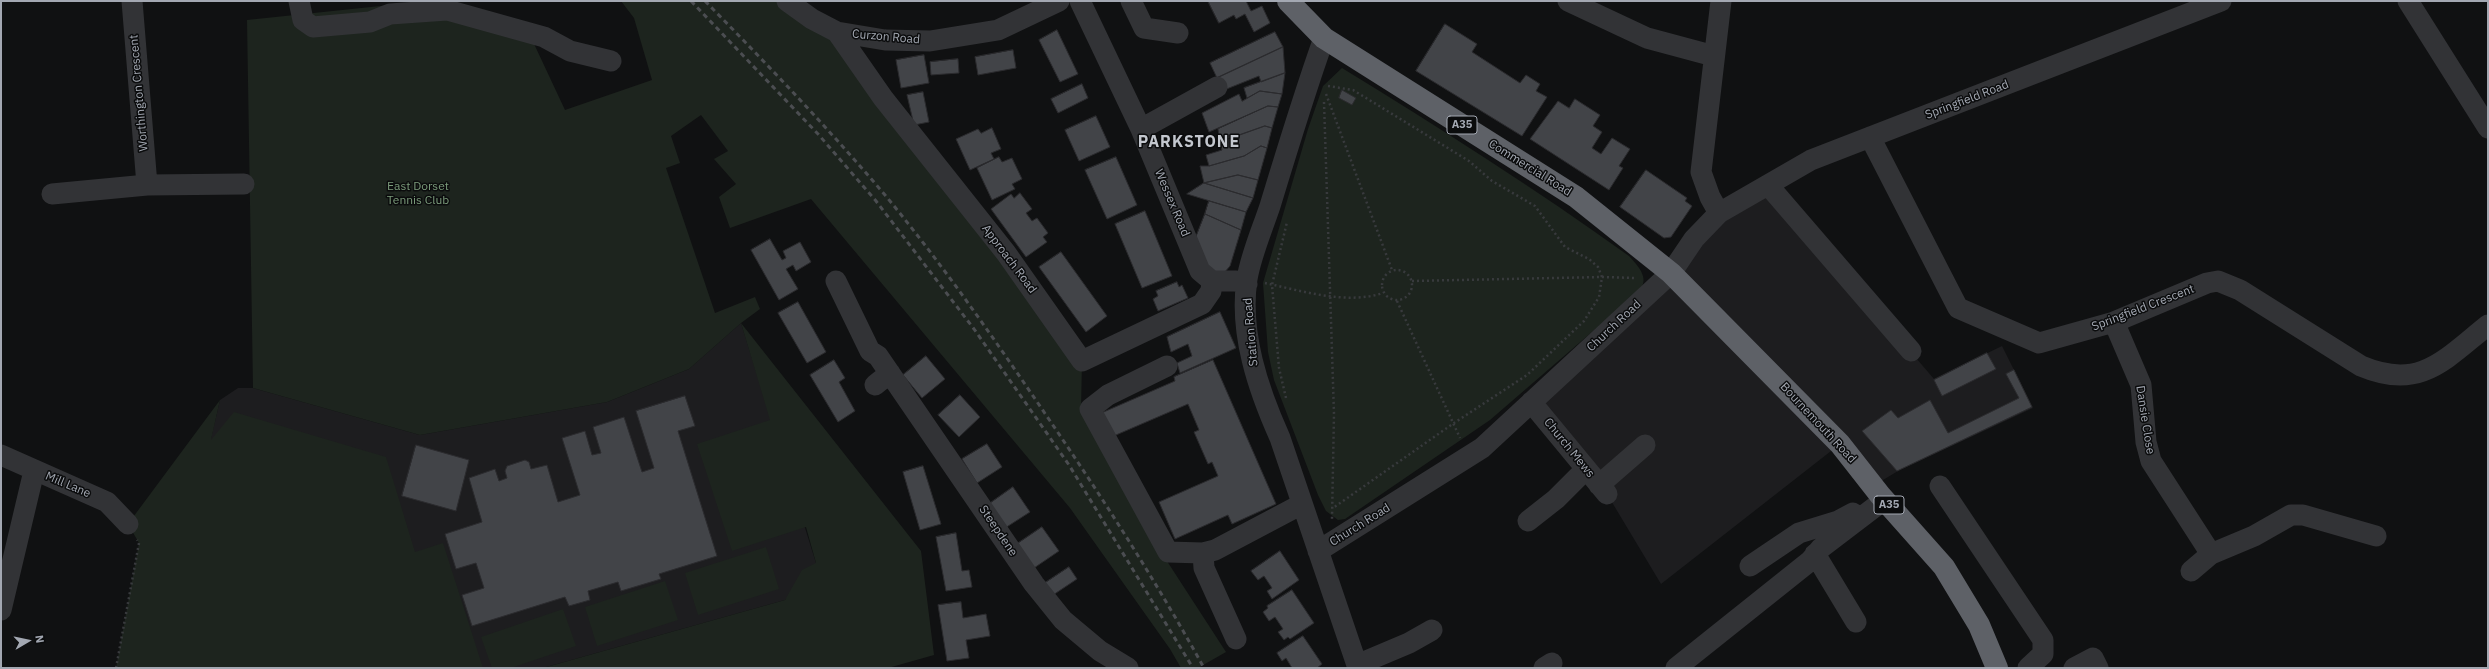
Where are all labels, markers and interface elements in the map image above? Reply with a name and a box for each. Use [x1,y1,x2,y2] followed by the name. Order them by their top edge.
[851,27,921,47] street label: Curzon Road
[127,34,151,152] street label: Worthington Crescent
[1923,77,2011,123] street label: Springfield Road
[1447,116,1477,134] road number: A35
[1138,132,1240,152] district label: PARKSTONE
[1486,137,1574,199] street label: Commercial Road
[1151,167,1193,239] street label: Wessex Road
[387,180,449,208] park label: East Dorset Tennis Club
[978,222,1040,296] street label: Approach Road
[2090,282,2196,334] street label: Springfield Crescent
[1241,297,1261,367] street label: Station Road
[1584,297,1644,355] street label: Church Road
[1777,380,1859,466] street label: Bournemouth Road
[2132,385,2158,455] street label: Dansie Close
[1541,415,1597,481] street label: Church Mews
[43,469,93,501] street label: Mill Lane
[1874,496,1904,514] road number: A35
[1327,501,1393,549] street label: Church Road
[976,503,1020,559] street label: Steepdene
[8,621,48,661] north arrow
[32,634,47,644] text: N

